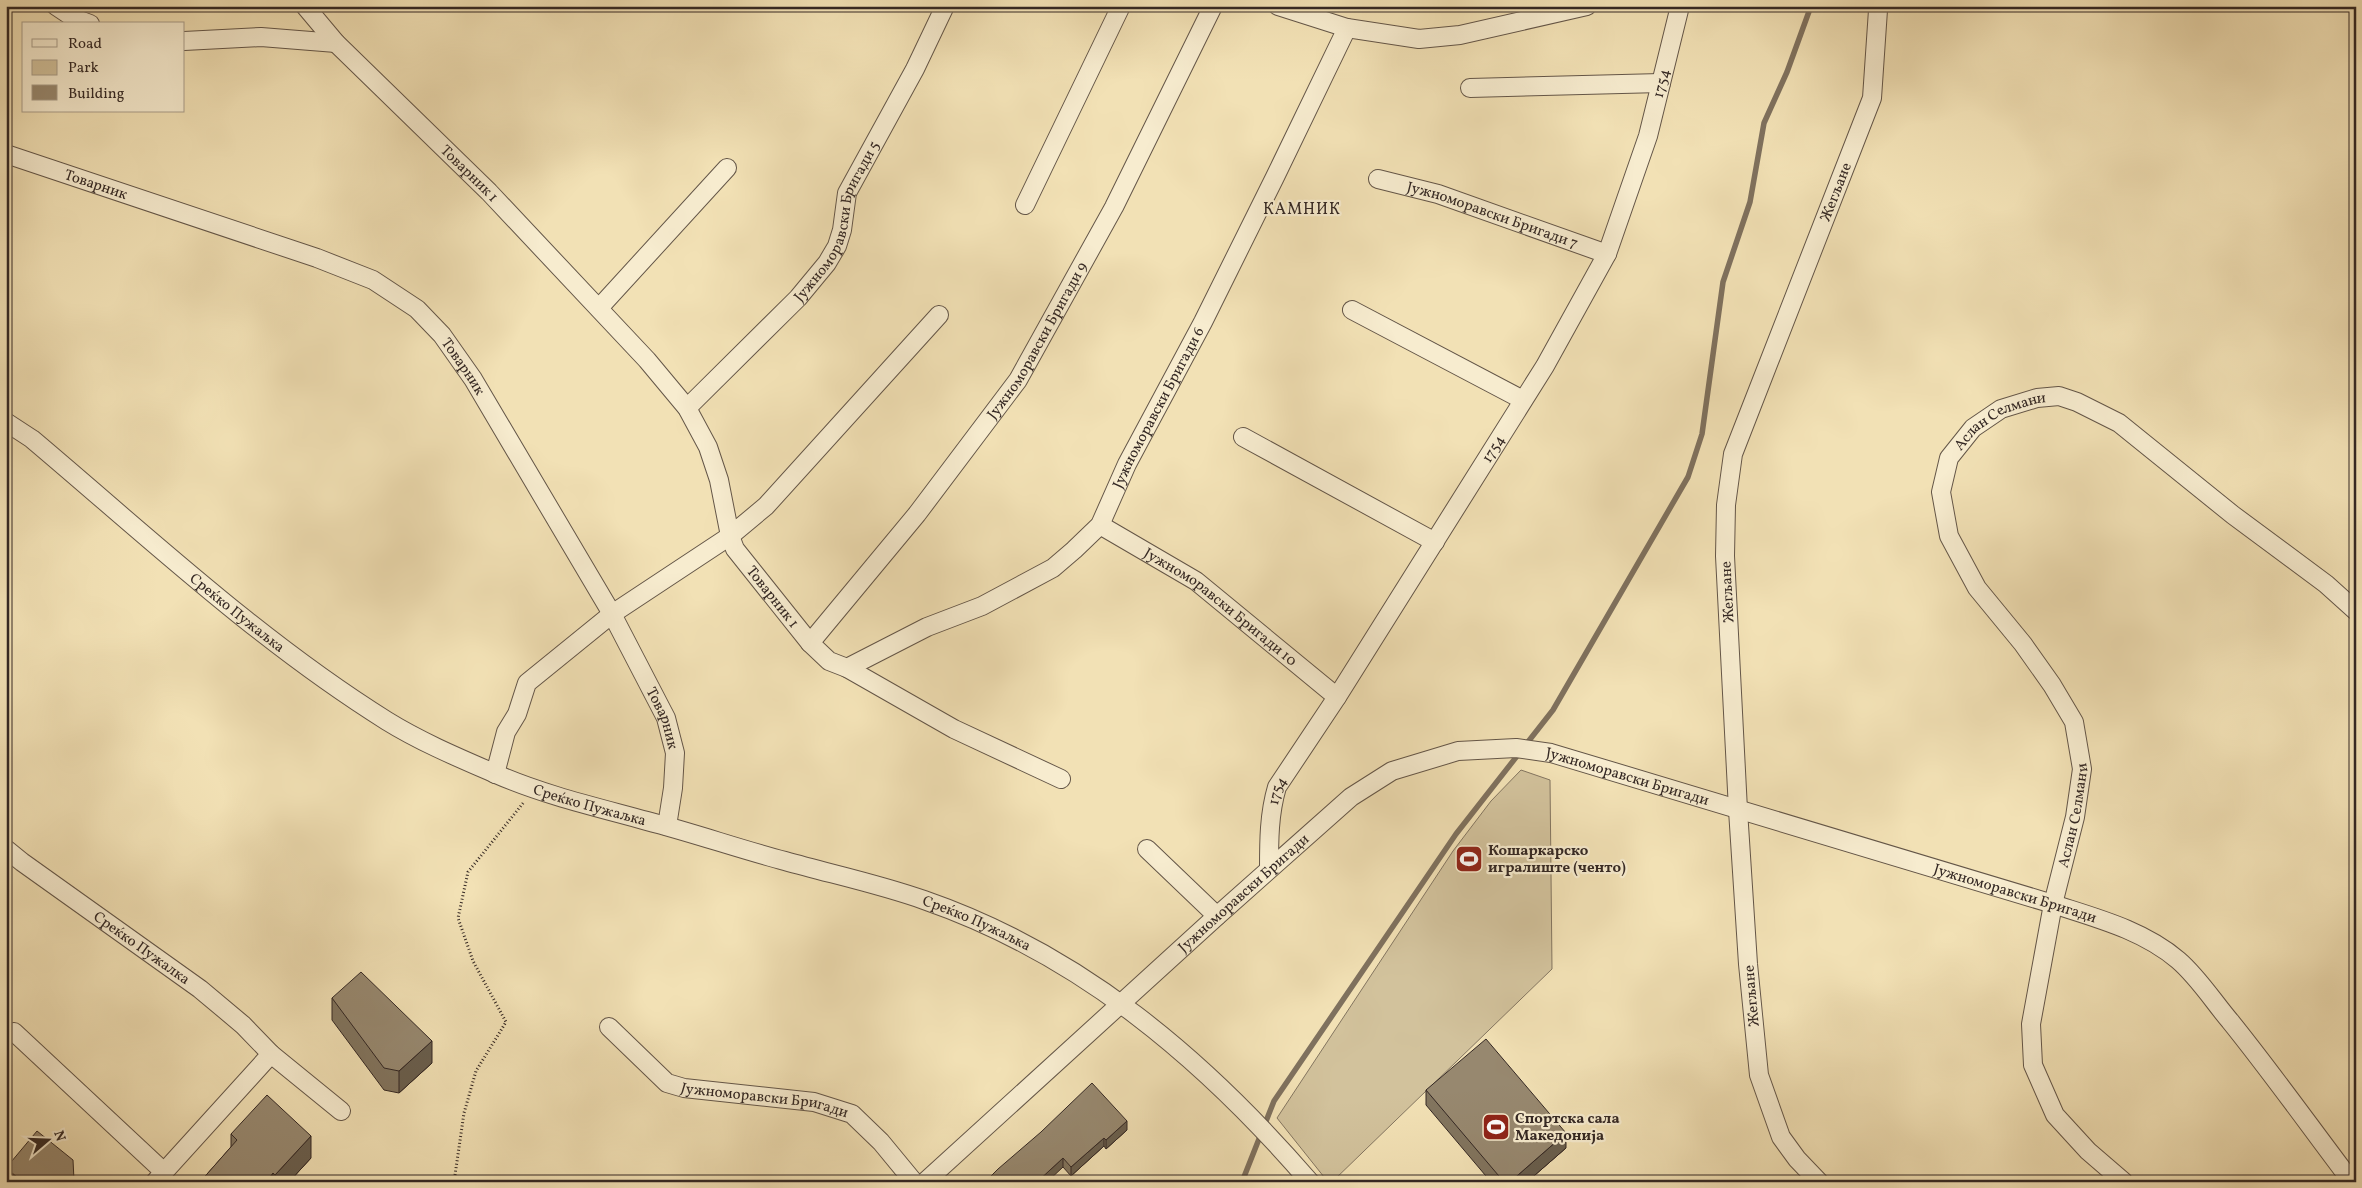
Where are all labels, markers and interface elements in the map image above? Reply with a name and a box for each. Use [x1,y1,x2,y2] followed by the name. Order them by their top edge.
[22,22,185,112] legend
[68,34,102,55] text: Road
[68,58,99,79] text: Park
[1649,67,1676,100] street label: 1754
[68,84,125,105] text: Building
[790,138,886,307] street label: Јужноморавски Бригади 5
[435,141,503,208] street label: Товарник 1
[1816,160,1858,225] street label: Жегљане
[61,165,130,206] street label: Товарник
[1404,178,1581,255] street label: Јужноморавски Бригади 7
[1263,199,1341,221] district label: КАМНИК
[983,259,1093,424] street label: Јужноморавски Бригади 9
[1108,324,1210,492] street label: Јужноморавски Бригади 6
[435,334,489,400] street label: Товарник
[1950,388,2047,456] street label: Аслан Селмани
[1478,432,1511,468] street label: 1754
[1139,544,1301,672] street label: Јужноморавски Бригади 10
[1716,560,1741,623] street label: Жегљане
[741,562,803,633] street label: Товарник 1
[184,569,289,658] street label: Среќко Пужаљка
[640,684,683,752] street label: Товарник
[1544,743,1711,812] street label: Јужноморавски Бригади
[2054,761,2094,870] street label: Аслан Селмани
[1264,773,1293,807] street label: 1754
[530,780,648,832] street label: Среќко Пужаљка
[1174,830,1314,958] street label: Јужноморавски Бригади
[1488,841,1626,879] place label: Кошаркарско игралиште (ченто)
[1454,844,1484,874] sports icon: Кошаркарско игралиште (ченто)
[1931,860,2099,929] street label: Јужноморавски Бригади
[919,891,1034,957] street label: Среќко Пужаљка
[89,907,194,991] street label: Среќко Пужалка
[1739,964,1766,1028] street label: Жегљане
[678,1079,851,1124] street label: Јужноморавски Бригади
[1515,1109,1620,1147] place label: Спортска сала Македонија
[1481,1112,1511,1142] sports icon: Спортска сала Македонија
[22,1116,72,1166] north arrow
[48,1128,70,1144] text: N

